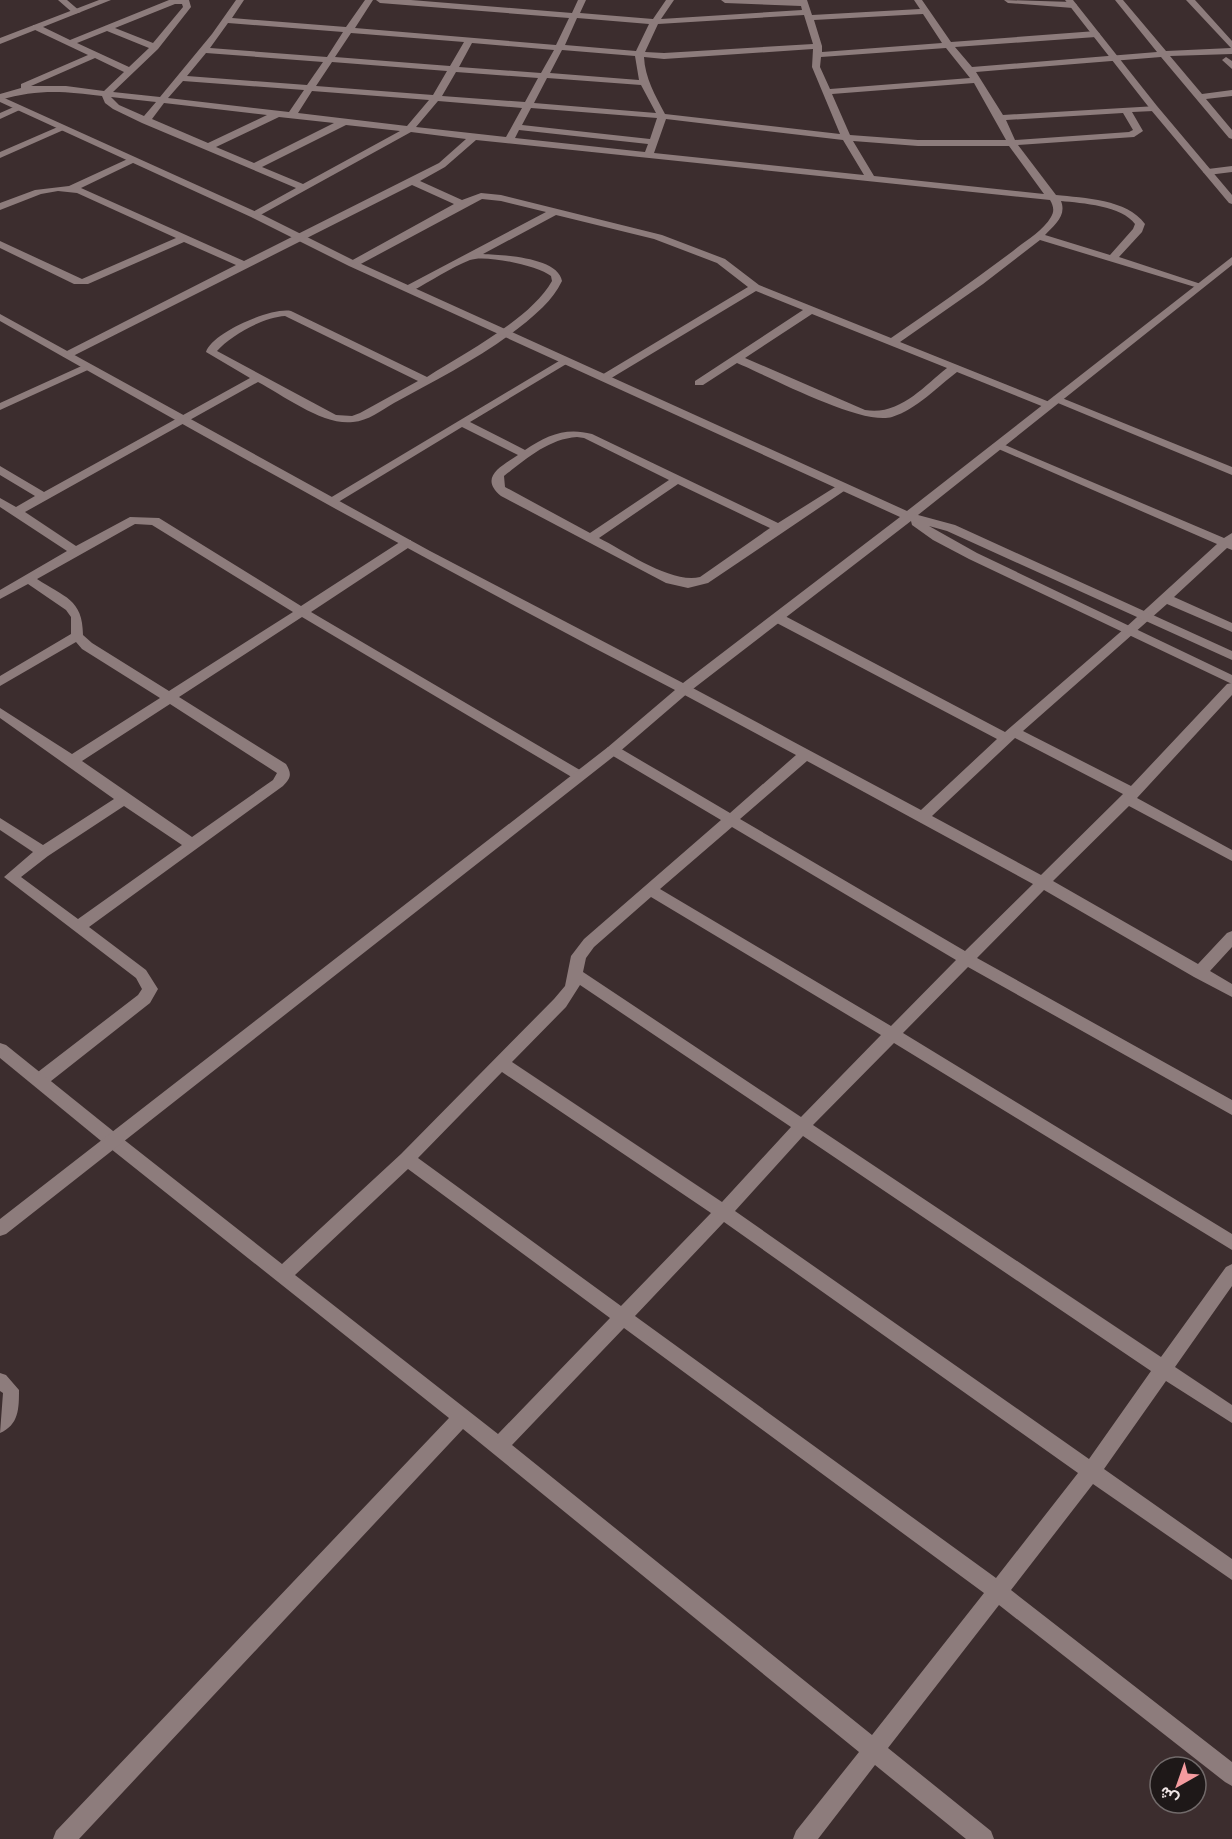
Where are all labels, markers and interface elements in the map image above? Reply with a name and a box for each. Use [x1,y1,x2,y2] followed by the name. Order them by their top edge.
[1148,1755,1208,1815] north arrow
[1155,1783,1182,1810] text: ش

